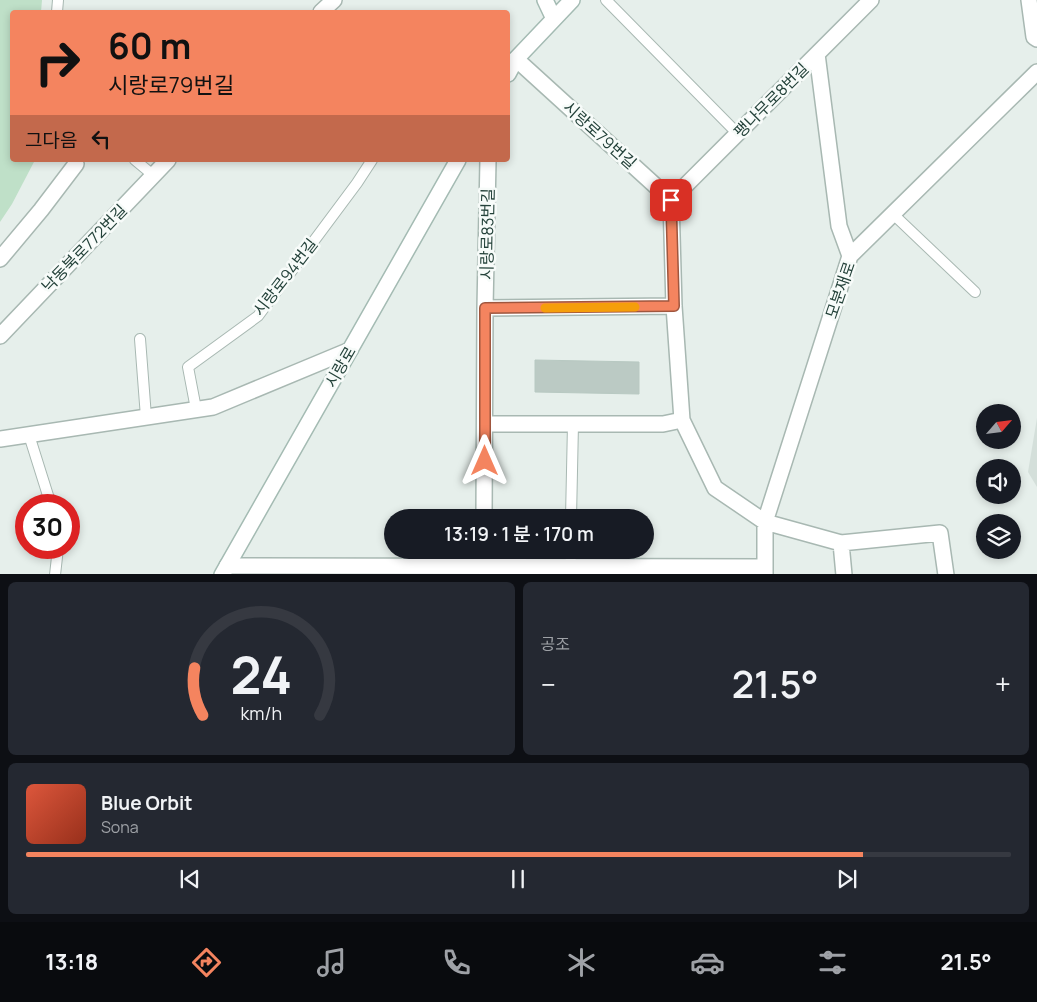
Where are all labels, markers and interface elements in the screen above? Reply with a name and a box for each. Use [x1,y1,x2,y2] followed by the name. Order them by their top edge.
[108,22,191,70] text: 60 m
[25,30,90,95] icon: right
[729,58,813,142] street label: 팽나무로8번길
[108,70,234,100] text: 시랑로79번길
[559,96,641,174] street label: 시랑로79번길
[87,125,115,153] icon: left
[25,127,77,153] text: 그다음
[650,179,692,221] pin
[657,186,685,214] icon: arrive
[475,188,499,280] street label: 시랑로83번길
[37,199,131,297] street label: 낙동북로772번길
[248,234,322,320] street label: 시랑로94번길
[820,258,860,321] street label: 모분재로
[319,342,361,392] street label: 시랑로
[976,404,1021,449] north arrow
[976,404,1021,559] map controls
[458,434,510,486] position arrow
[976,459,1021,504] button: sound
[15,494,80,559] speed limit sign: 30
[976,514,1021,559] button: layers
[444,521,594,547] text: 13:19 · 1 분 · 170 m
[541,633,570,655] text: 공조
[230,639,292,710] text: 24
[732,657,819,709] text: 21.5°
[541,665,556,703] text: −
[995,665,1011,703] text: +
[240,701,282,725] text: km/h
[101,790,193,816] text: Blue Orbit
[101,816,139,838] text: Sona
[176,865,204,893] icon: previous
[504,865,532,893] icon: pause
[833,865,861,893] icon: next
[189,945,224,980] icon: directions
[314,945,349,980] icon: music
[439,945,474,980] icon: phone
[564,945,599,980] icon: climate
[690,945,725,980] icon: car
[815,945,850,980] icon: filters
[45,947,98,977] text: 13:18
[940,947,992,977] text: 21.5°

